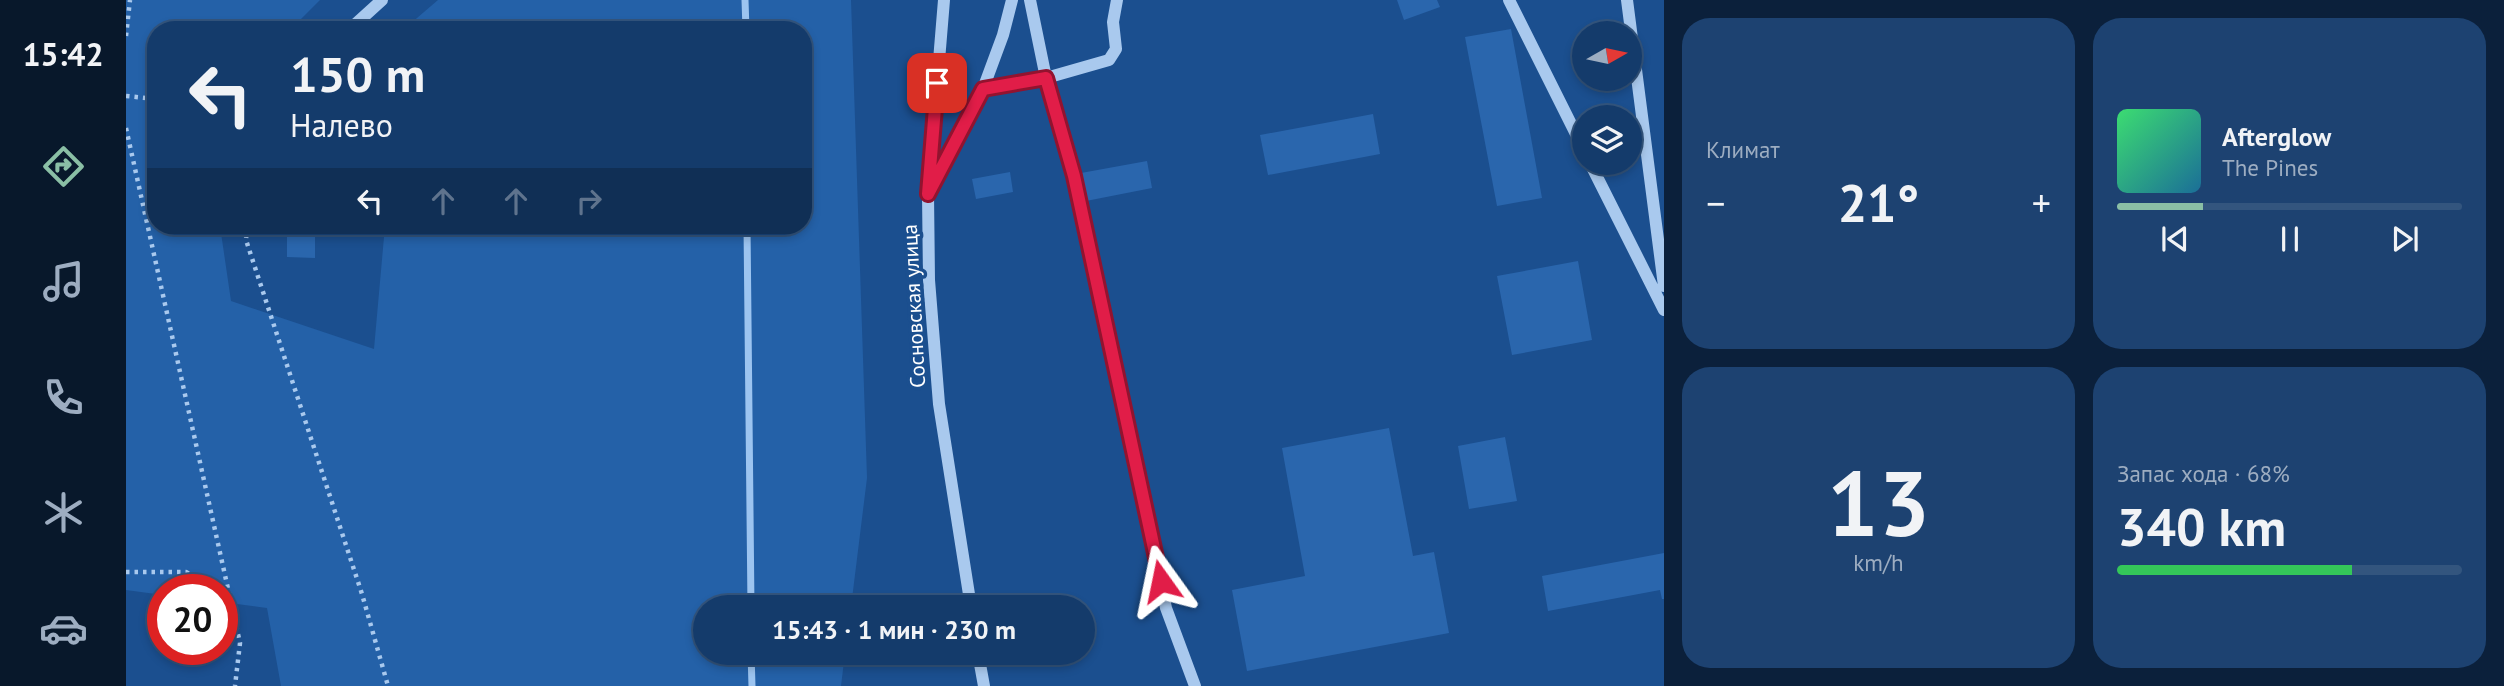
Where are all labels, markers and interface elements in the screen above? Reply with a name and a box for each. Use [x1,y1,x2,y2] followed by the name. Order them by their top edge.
[1572,21,1642,91] north arrow
[1572,21,1642,175] map controls
[22,33,104,75] text: 15:42
[290,42,425,106] text: 150 m
[175,49,266,140] icon: left
[907,53,967,113] pin
[918,64,956,102] icon: arrive
[290,104,393,146] text: Налево
[1572,105,1642,175] button: layers
[2222,120,2331,153] text: Afterglow
[1706,135,1780,164] text: Климат
[39,142,88,191] icon: directions
[2222,153,2318,182] text: The Pines
[1838,169,1919,236] text: 21°
[1706,178,1725,227] text: −
[2032,178,2051,227] text: +
[351,182,389,220] icon: left
[424,182,462,220] icon: ahead
[497,182,535,220] icon: ahead
[570,182,608,220] icon: right
[2156,220,2194,258] icon: previous
[2271,220,2309,258] icon: pause
[2386,220,2424,258] icon: next
[896,223,931,389] street label: Сосновская улица
[39,257,88,306] icon: music
[39,373,88,422] icon: phone
[1827,443,1930,561] text: 13
[2117,459,2290,488] text: Запас хода · 68%
[39,488,88,537] icon: climate
[2117,493,2286,560] text: 340 km
[1124,544,1198,618] position arrow
[1853,548,1904,577] text: km/h
[147,574,238,665] speed limit sign: 20
[39,604,88,653] icon: car
[772,613,1016,646] text: 15:43 · 1 мин · 230 m

